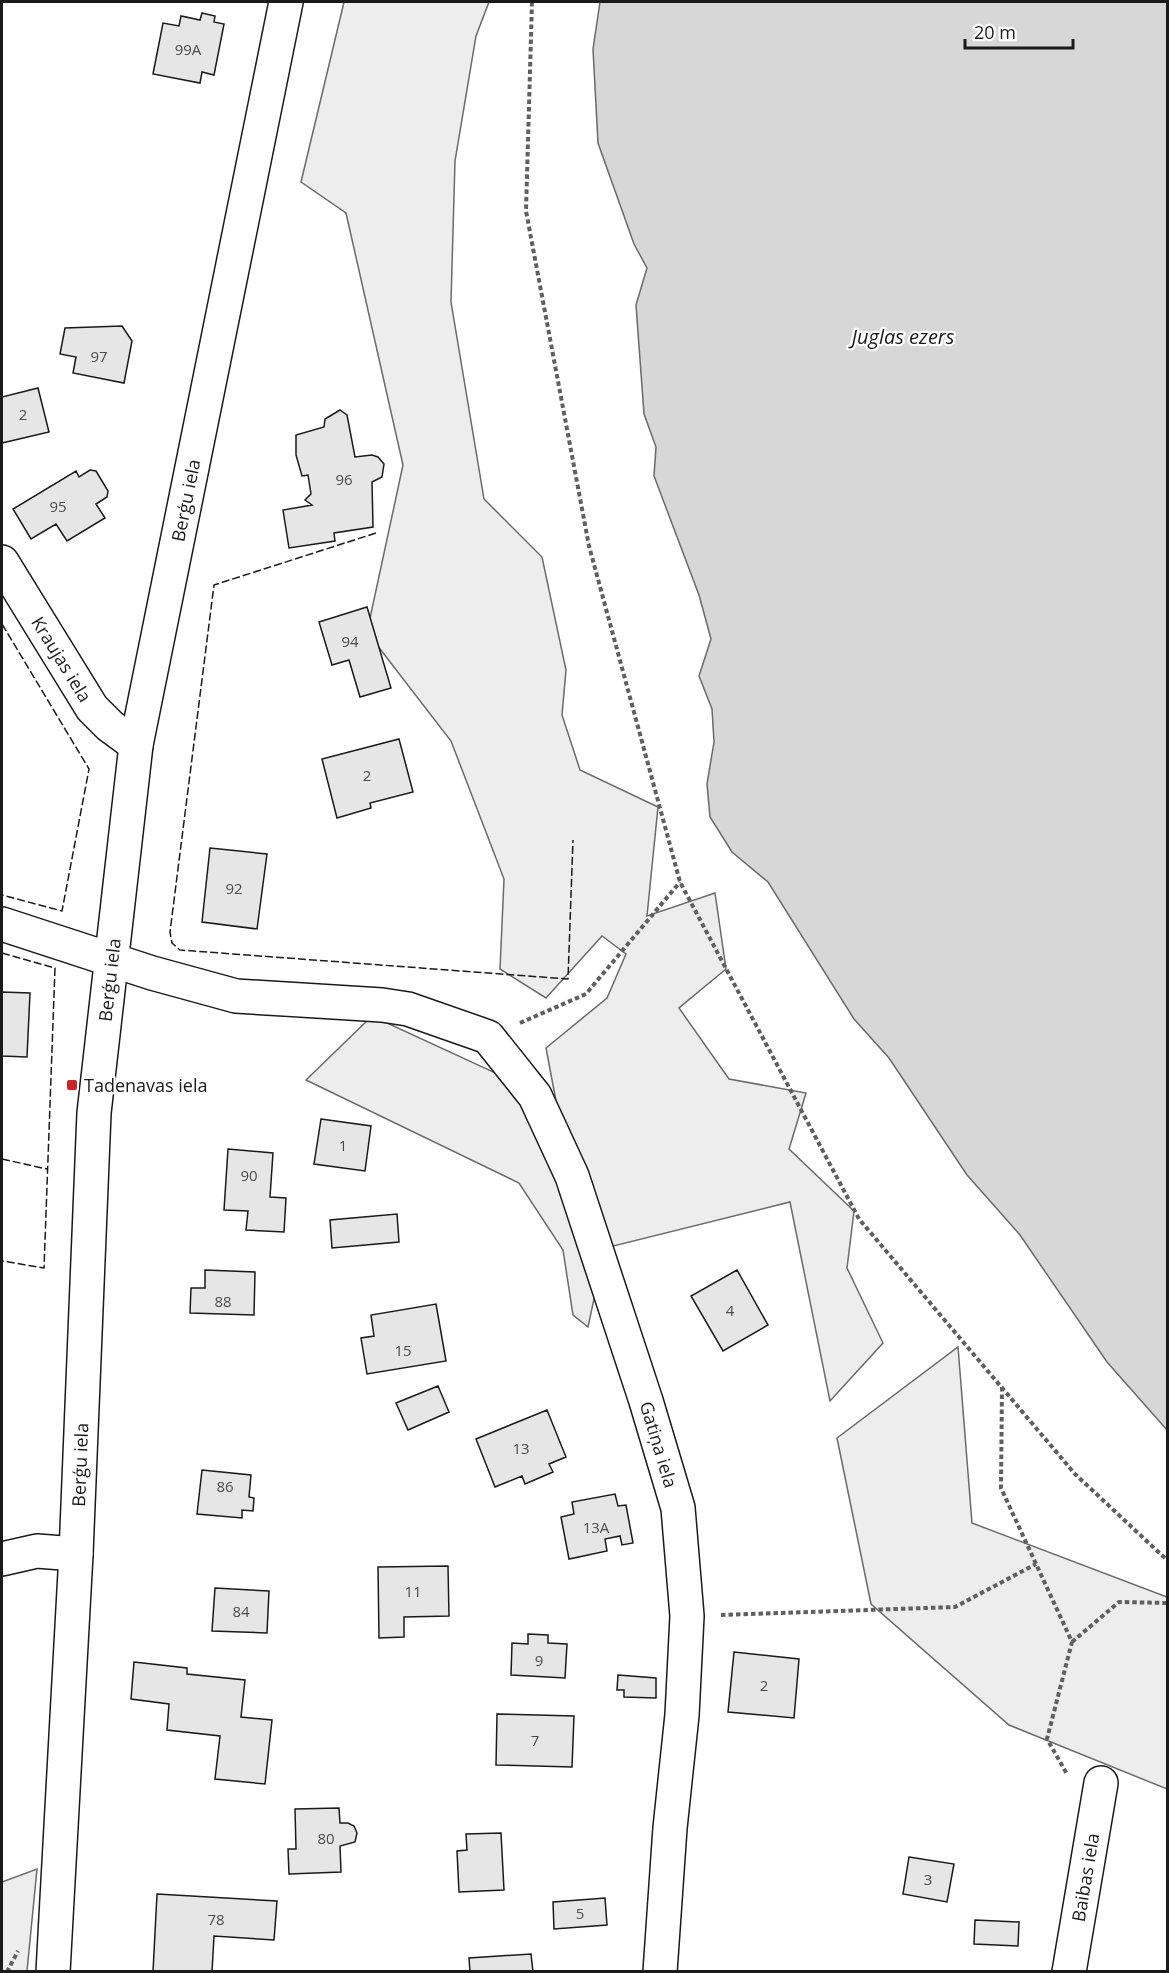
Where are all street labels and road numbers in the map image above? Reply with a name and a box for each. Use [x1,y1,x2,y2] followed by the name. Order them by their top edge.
[165,457,205,544] street label: Berģu iela
[26,612,97,706] street label: Kraujas iela
[93,937,126,1023] street label: Berģu iela
[635,1398,683,1491] street label: Gatiņa iela
[66,1422,93,1507] street label: Berģu iela
[1066,1831,1104,1924] street label: Baibas iela

